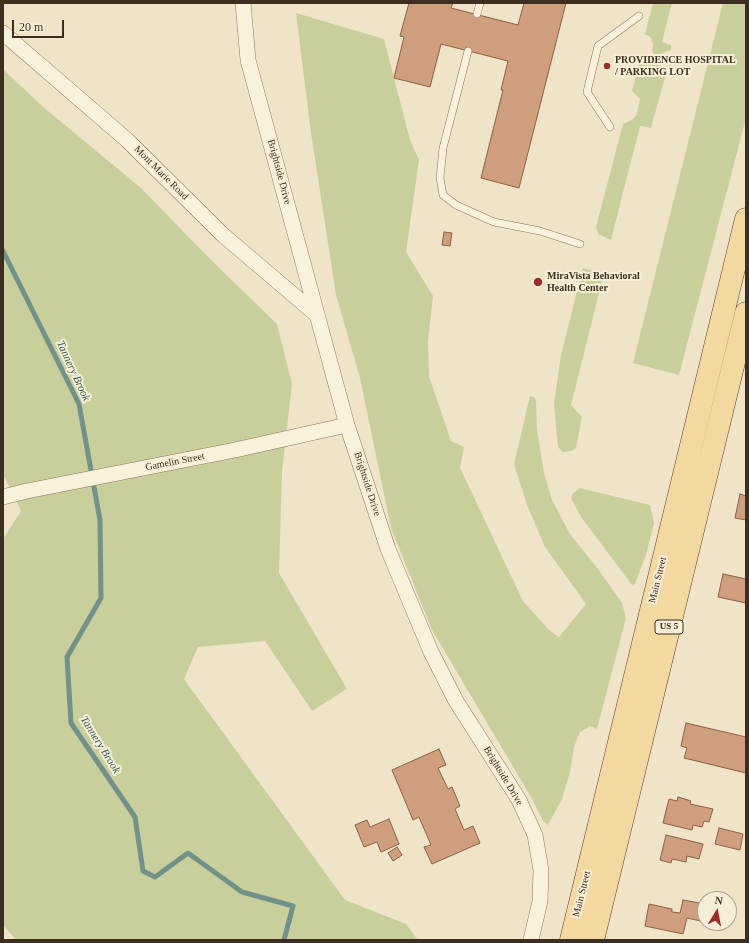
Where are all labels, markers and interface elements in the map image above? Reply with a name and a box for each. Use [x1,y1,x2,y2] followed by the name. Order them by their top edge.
[14,12,66,38] scale bar
[19,20,43,34] text: 20 m
[615,54,736,78] place label: PROVIDENCE HOSPITAL / PARKING LOT
[602,61,612,71] marker: PROVIDENCE HOSPITAL / PARKING LOT
[265,138,293,206] street label: Brightside Drive
[131,143,191,203] street label: Mont Marie Road
[547,270,640,294] place label: MiraVista Behavioral Health Center
[532,276,544,288] marker: MiraVista Behavioral Health Center
[53,339,93,403] water label: Tannery Brook
[144,450,206,474] street label: Gamelin Street
[351,450,383,518] street label: Brightside Drive
[647,556,669,604] street label: Main Street
[655,620,683,634] road number: US 5
[77,714,123,776] water label: Tannery Brook
[481,744,525,808] street label: Brightside Drive
[571,870,593,918] street label: Main Street
[697,891,737,931] north arrow
[714,894,724,907] text: N

